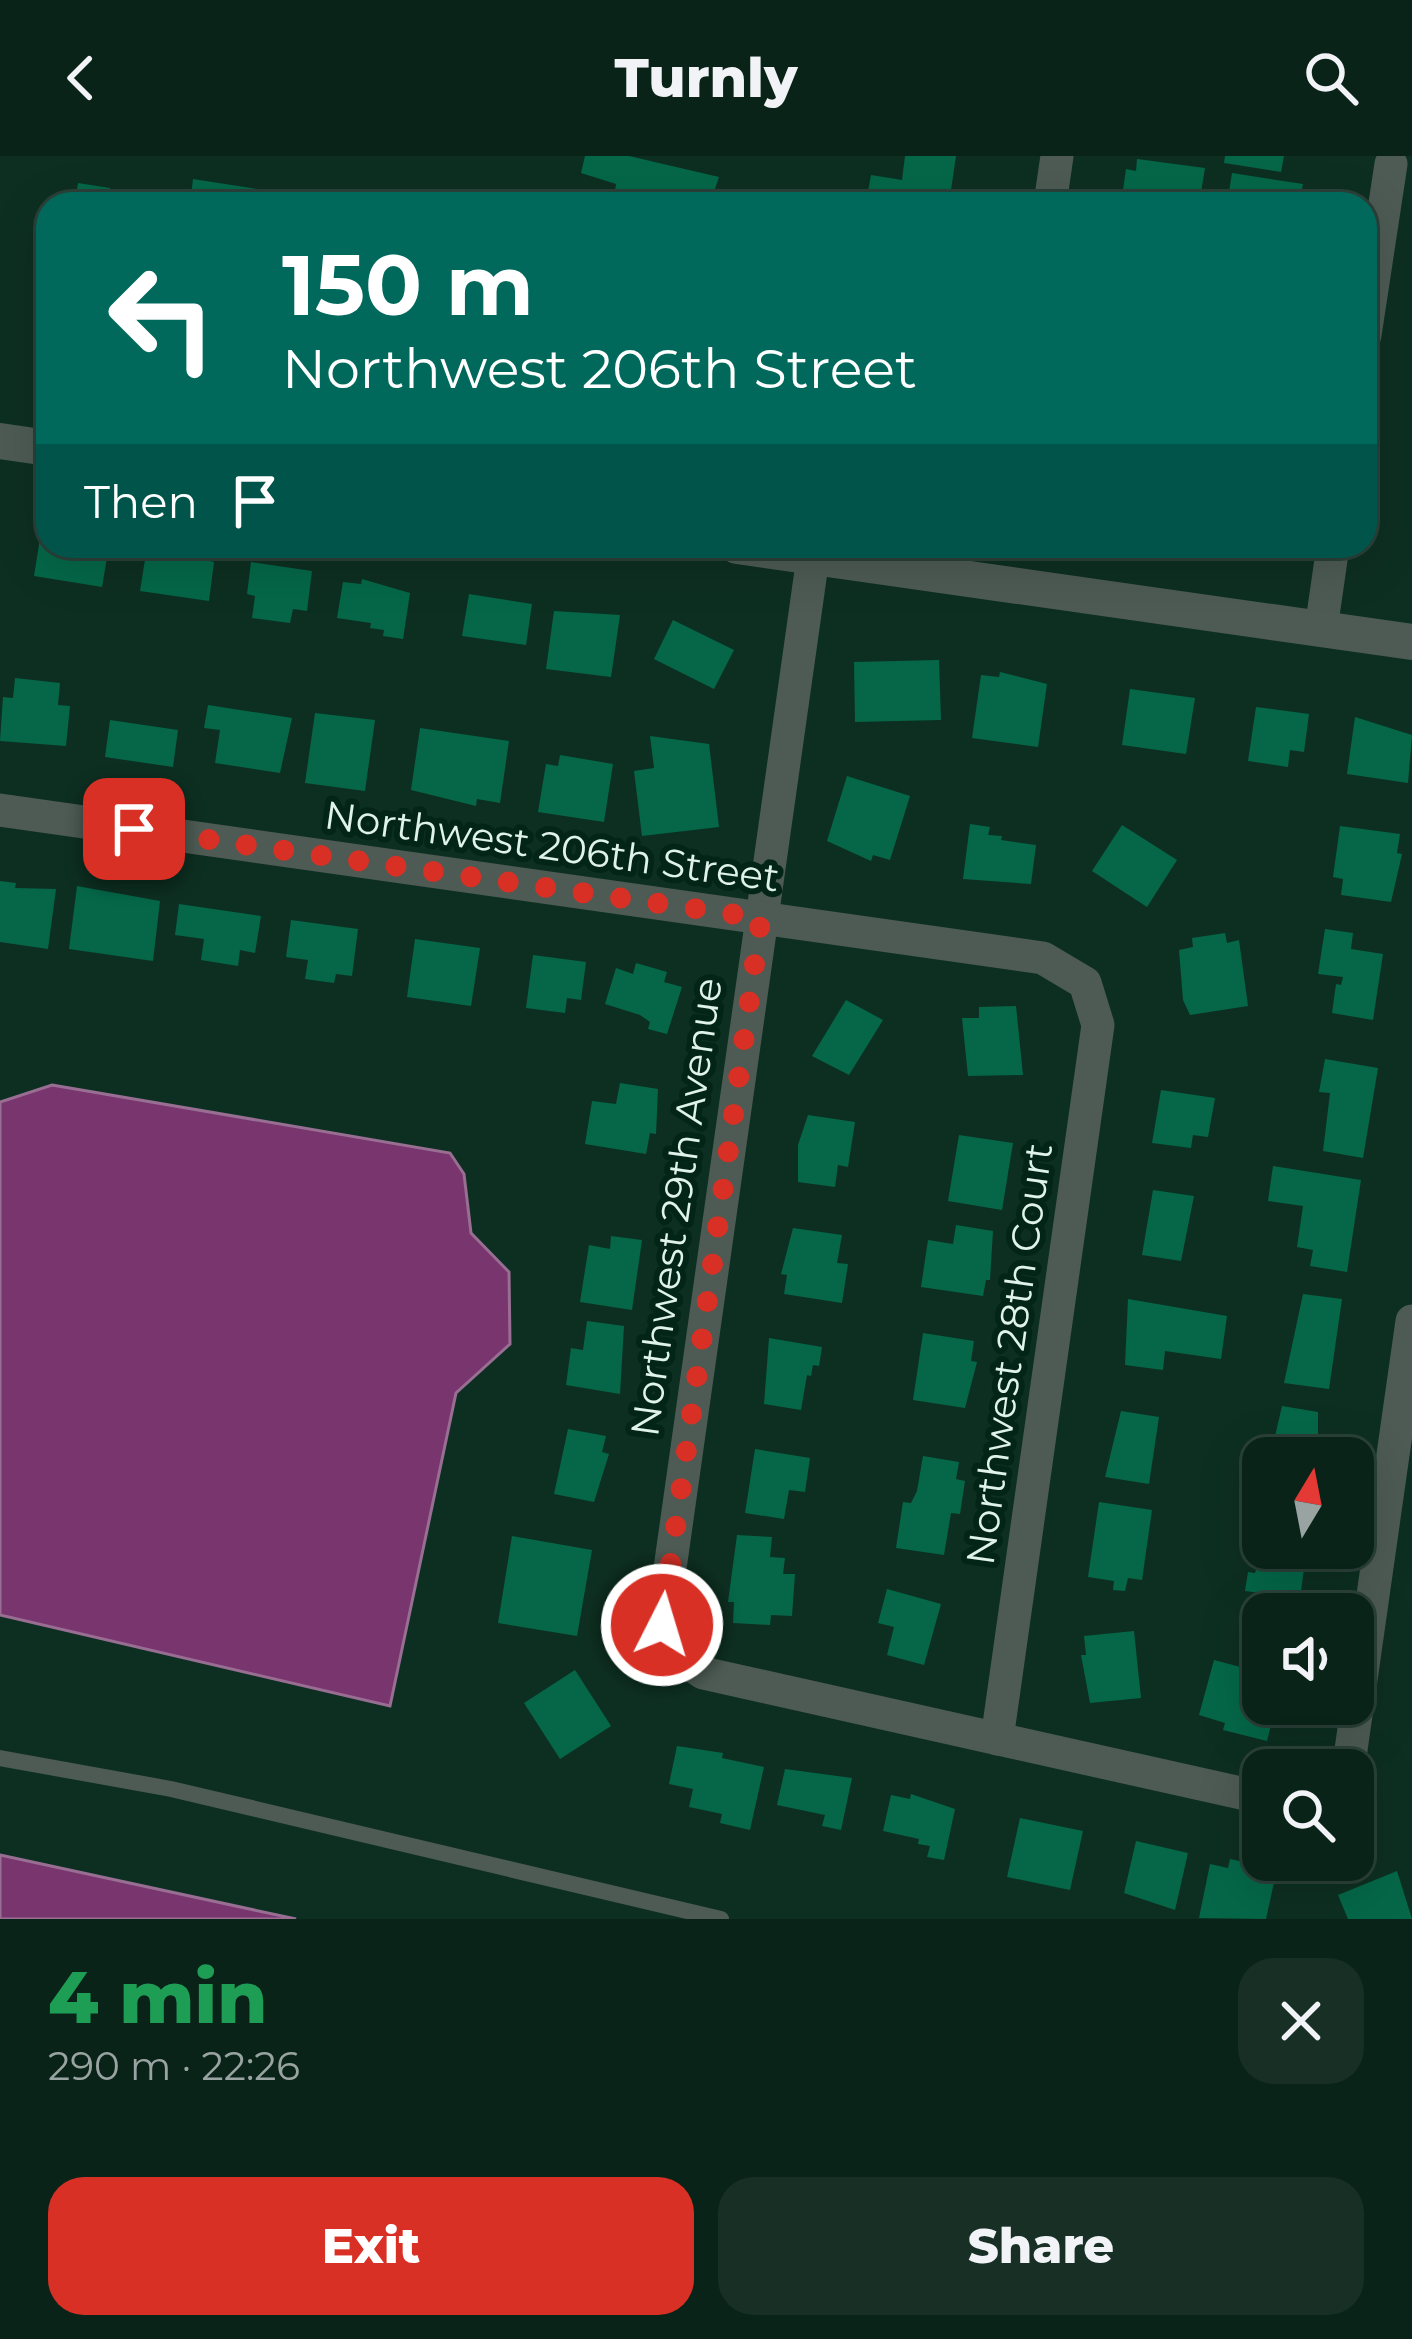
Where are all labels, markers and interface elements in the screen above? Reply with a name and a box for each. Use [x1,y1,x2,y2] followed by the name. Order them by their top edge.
[48,45,114,111] icon: back
[615,45,797,111] text: Turnly
[1298,45,1364,111] icon: search
[282,234,534,336] text: 150 m
[84,240,240,396] icon: left
[282,336,917,402] text: Northwest 206th Street
[222,468,288,534] icon: arrive
[84,474,198,529] text: Then
[83,778,185,880] pin
[322,790,782,902] street label: Northwest 206th Street
[101,796,167,862] icon: arrive
[620,975,732,1439] street label: Northwest 29th Avenue
[956,1140,1062,1568] street label: Northwest 28th Court
[1242,1437,1374,1569] north arrow
[1242,1437,1374,1881] map controls
[599,1562,725,1688] position arrow
[1242,1593,1374,1725] button: sound
[1242,1749,1374,1881] button: search
[48,1953,267,2041] text: 4 min
[1238,1958,1364,2084] button: close
[48,2042,300,2090] text: 290 m · 22:26
[48,2177,694,2315] button: Exit
[718,2177,1364,2315] button: Share

